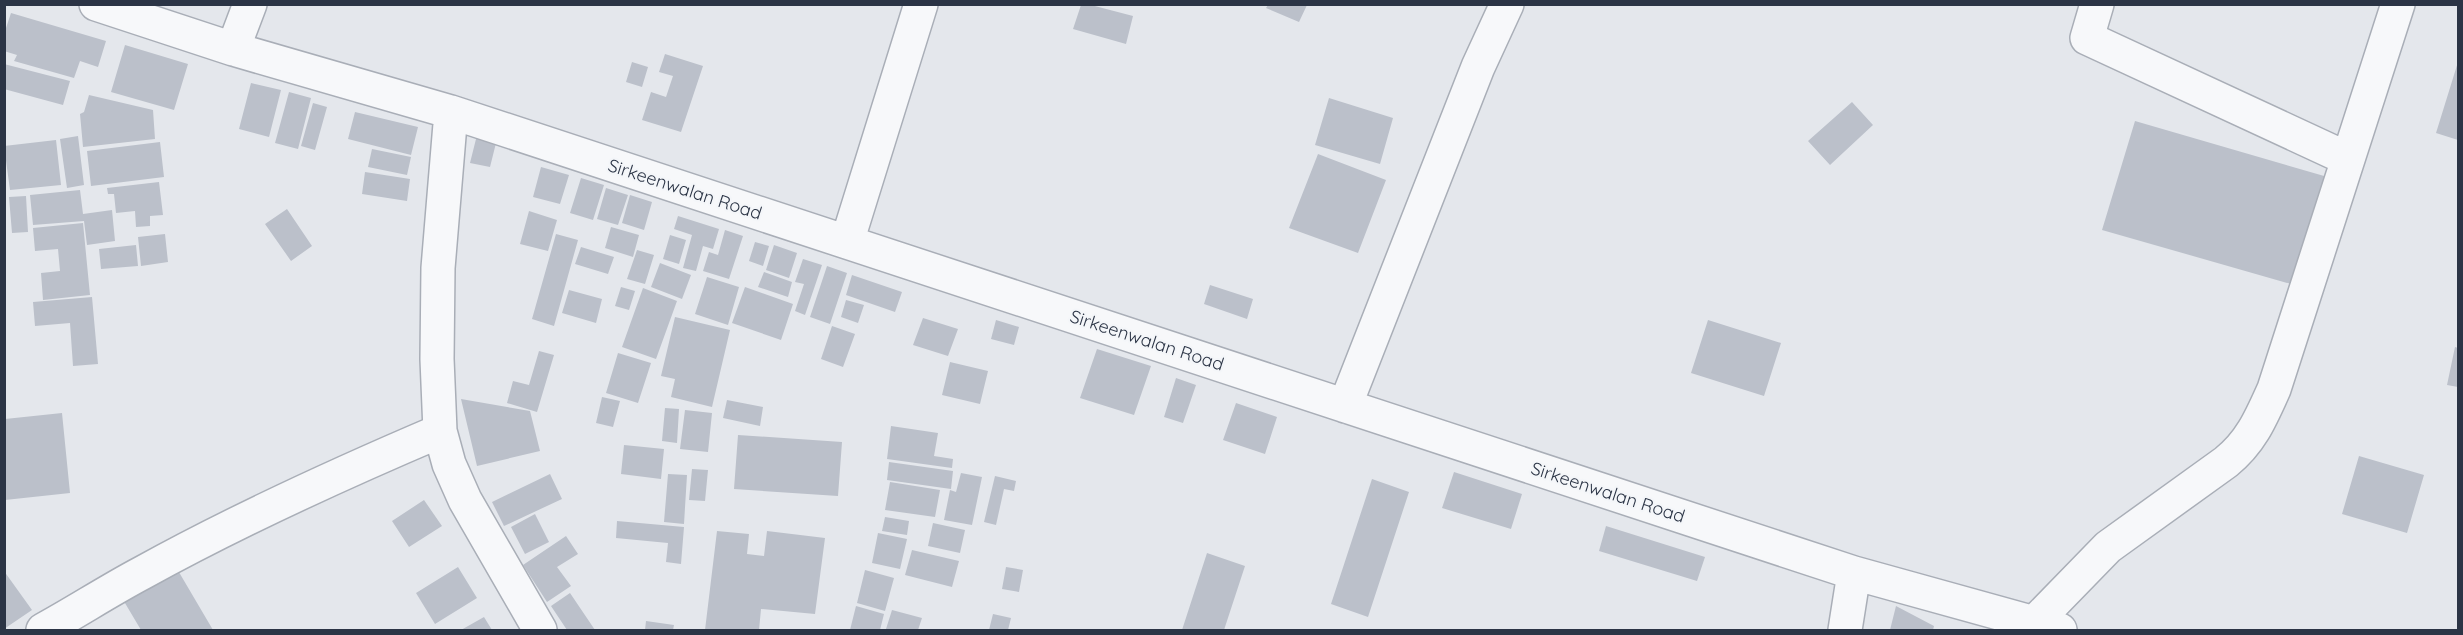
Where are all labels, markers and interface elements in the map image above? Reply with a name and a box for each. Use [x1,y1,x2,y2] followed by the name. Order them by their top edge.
[605,153,765,225] street label: Sirkeenwalan Road
[1067,304,1227,376] street label: Sirkeenwalan Road
[1528,456,1688,528] street label: Sirkeenwalan Road

